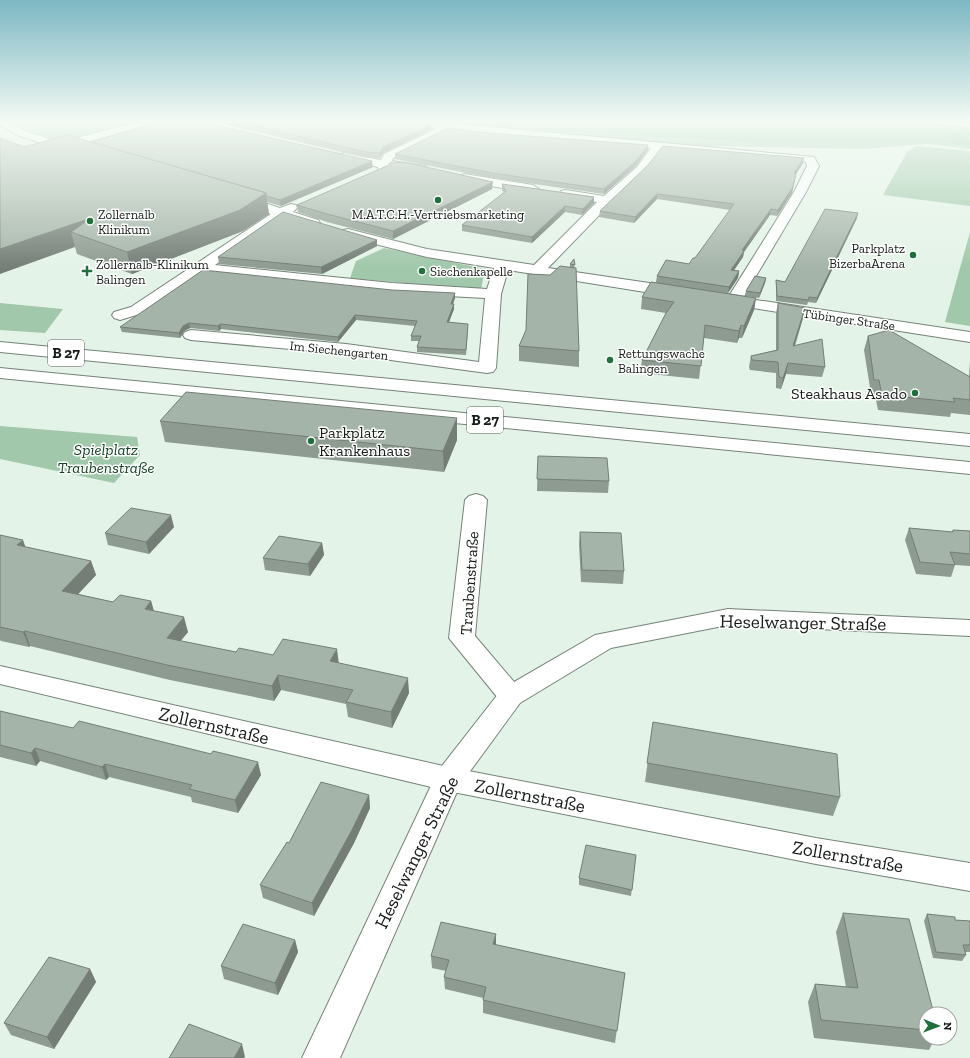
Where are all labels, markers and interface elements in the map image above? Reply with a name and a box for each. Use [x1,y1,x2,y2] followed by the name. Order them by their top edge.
[433,195,443,205] marker: M.A.T.C.H.-Vertriebsmarketing
[98,207,155,237] place label: Zollernalb Klinikum
[352,207,524,222] place label: M.A.T.C.H.-Vertriebsmarketing
[85,216,95,226] marker: Zollernalb Klinikum
[829,241,906,271] place label: Parkplatz BizerbaArena
[908,250,918,260] marker: Parkplatz BizerbaArena
[96,257,210,287] place label: Zollernalb-Klinikum Balingen
[430,264,513,279] place label: Siechenkapelle
[81,265,93,277] marker: Zollernalb-Klinikum Balingen
[417,266,427,276] marker: Siechenkapelle
[802,306,896,333] street label: Tübinger Straße
[289,338,390,363] street label: Im Siechengarten
[48,340,84,366] road number: B 27
[618,346,705,376] place label: Rettungswache Balingen
[605,355,615,365] marker: Rettungswache Balingen
[791,384,907,403] place label: Steakhaus Asado
[910,388,920,398] marker: Steakhaus Asado
[467,407,503,433] road number: B 27
[319,423,410,460] place label: Parkplatz Krankenhaus
[306,436,316,446] marker: Parkplatz Krankenhaus
[58,440,154,477] park label: Spielplatz Traubenstraße
[456,531,483,635] street label: Traubenstraße
[720,610,887,635] street label: Heselwanger Straße
[157,702,271,749] street label: Zollernstraße
[370,772,463,932] street label: Heselwanger Straße
[473,773,587,818] street label: Zollernstraße
[791,835,905,878] street label: Zollernstraße
[918,1006,958,1046] north arrow
[941,1022,954,1031] text: N

